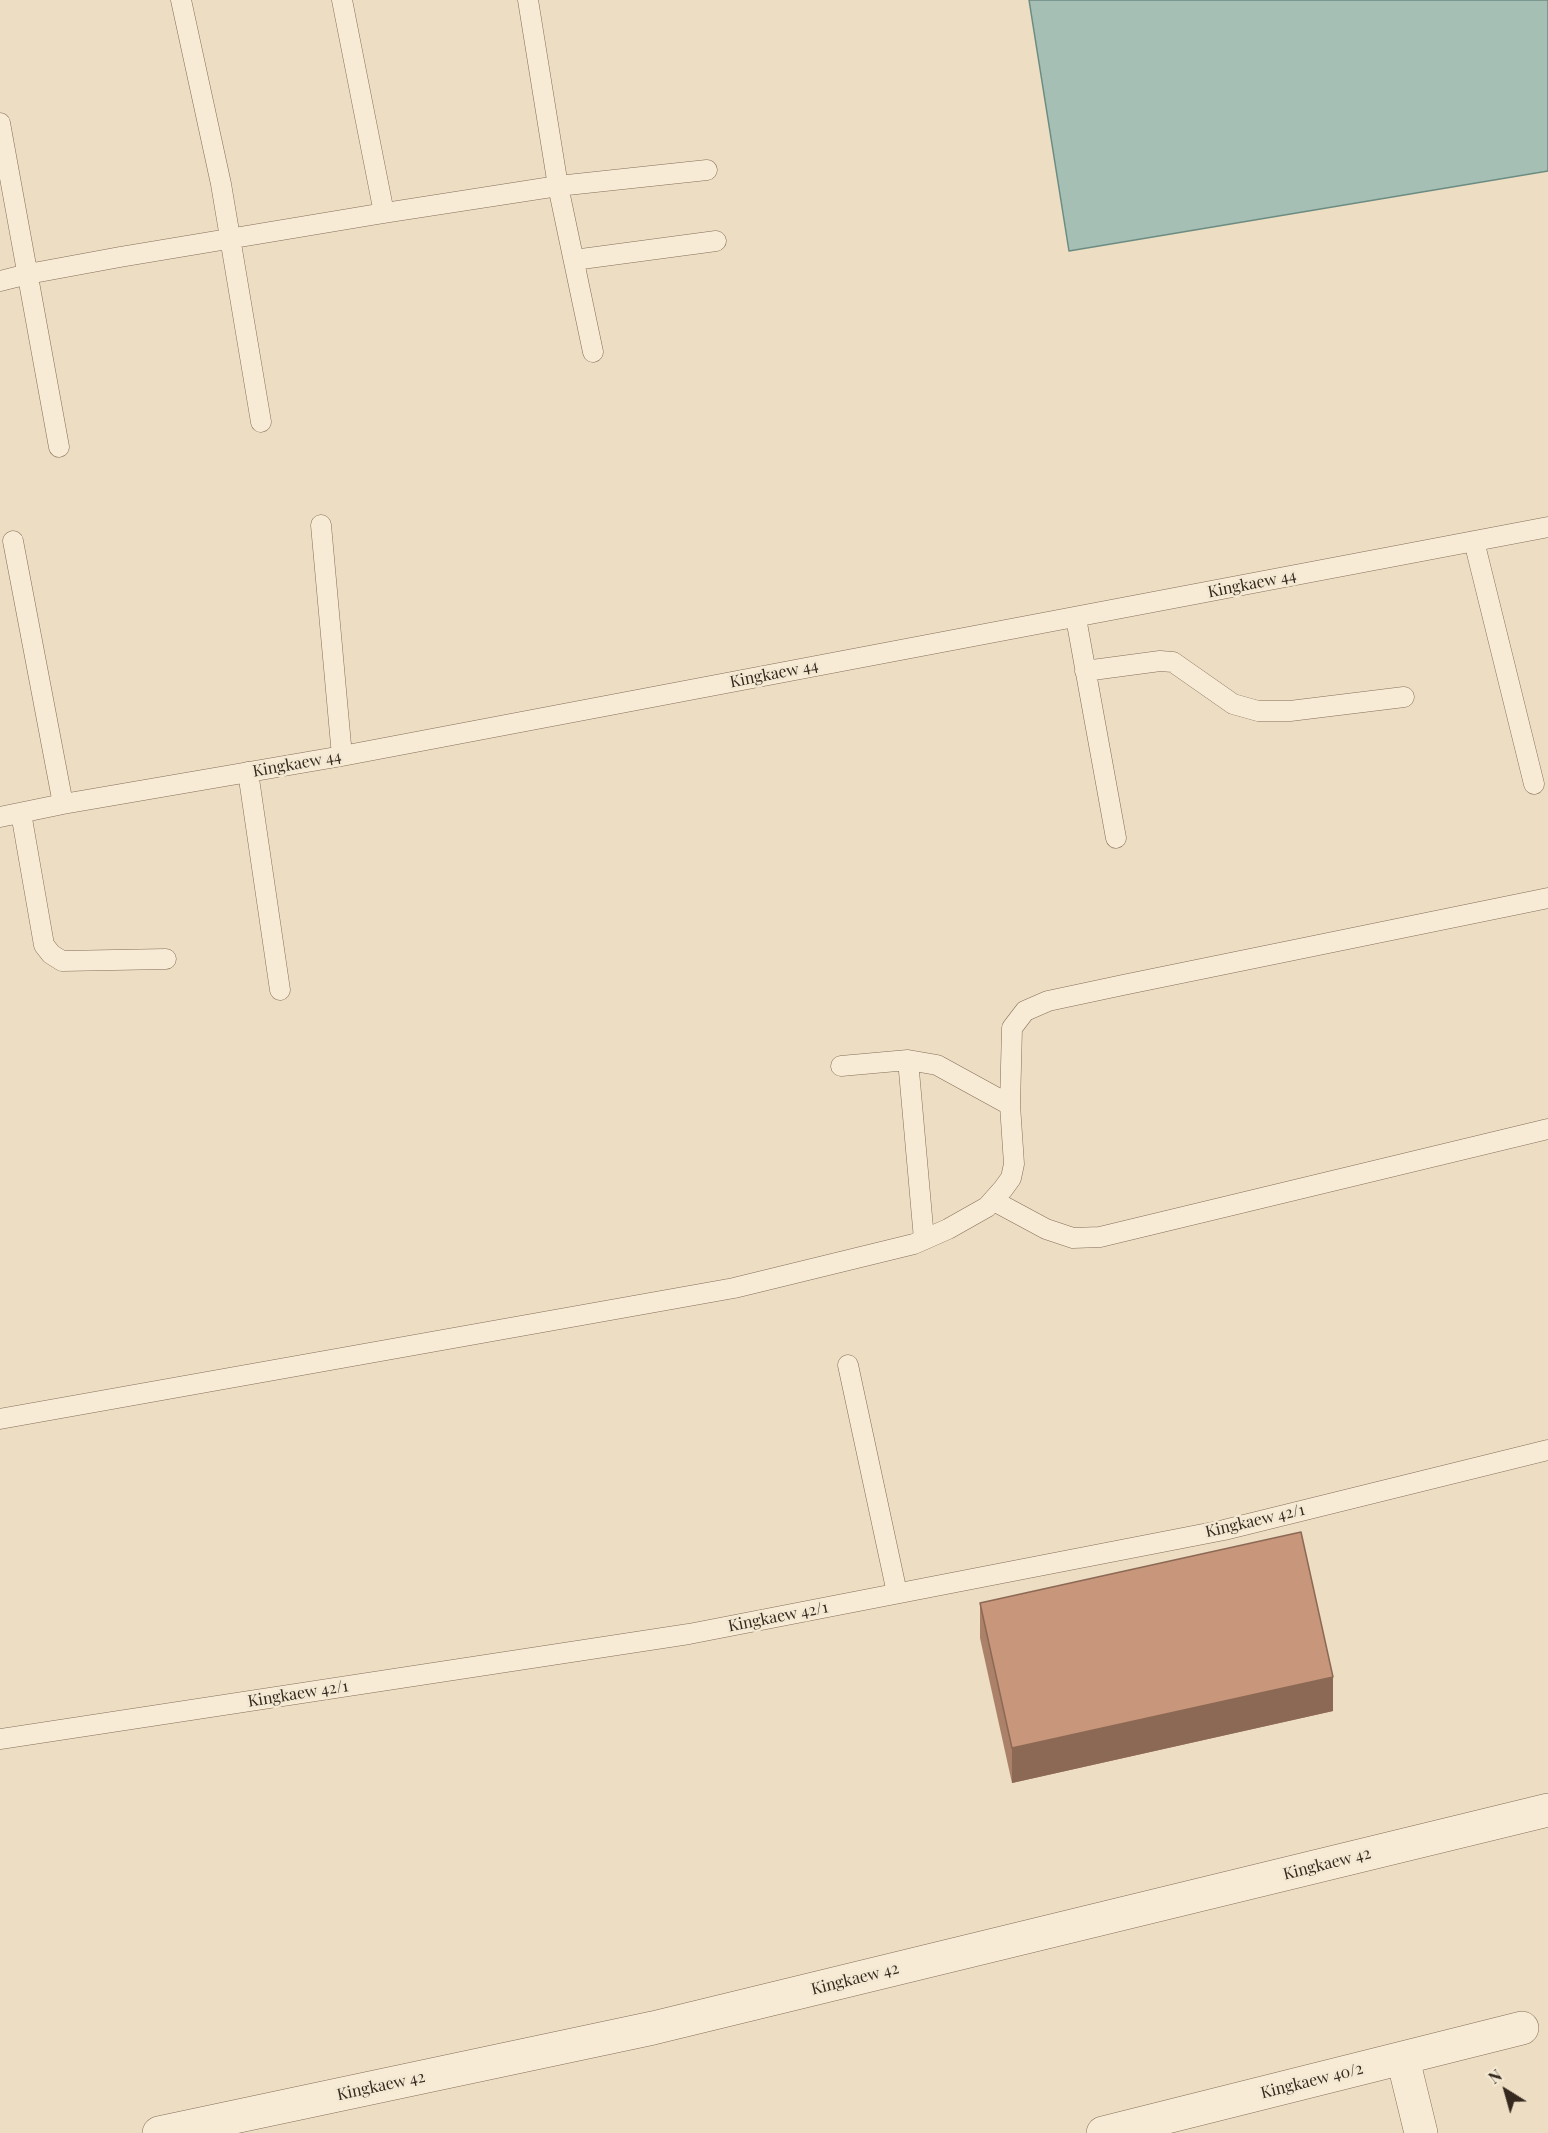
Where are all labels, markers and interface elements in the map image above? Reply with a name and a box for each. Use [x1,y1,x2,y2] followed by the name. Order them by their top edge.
[1206,566,1298,602] street label: Kingkaew 44
[728,656,820,692] street label: Kingkaew 44
[251,747,343,781] street label: Kingkaew 44
[1203,1500,1307,1542] street label: Kingkaew 42/1
[726,1598,830,1636] street label: Kingkaew 42/1
[246,1677,350,1711] street label: Kingkaew 42/1
[1281,1844,1373,1884] street label: Kingkaew 42
[809,1959,901,1999] street label: Kingkaew 42
[1259,2059,1365,2103] street label: Kingkaew 40/2
[1476,2061,1536,2121] north arrow
[1484,2064,1506,2088] text: N
[335,2067,427,2105] street label: Kingkaew 42

